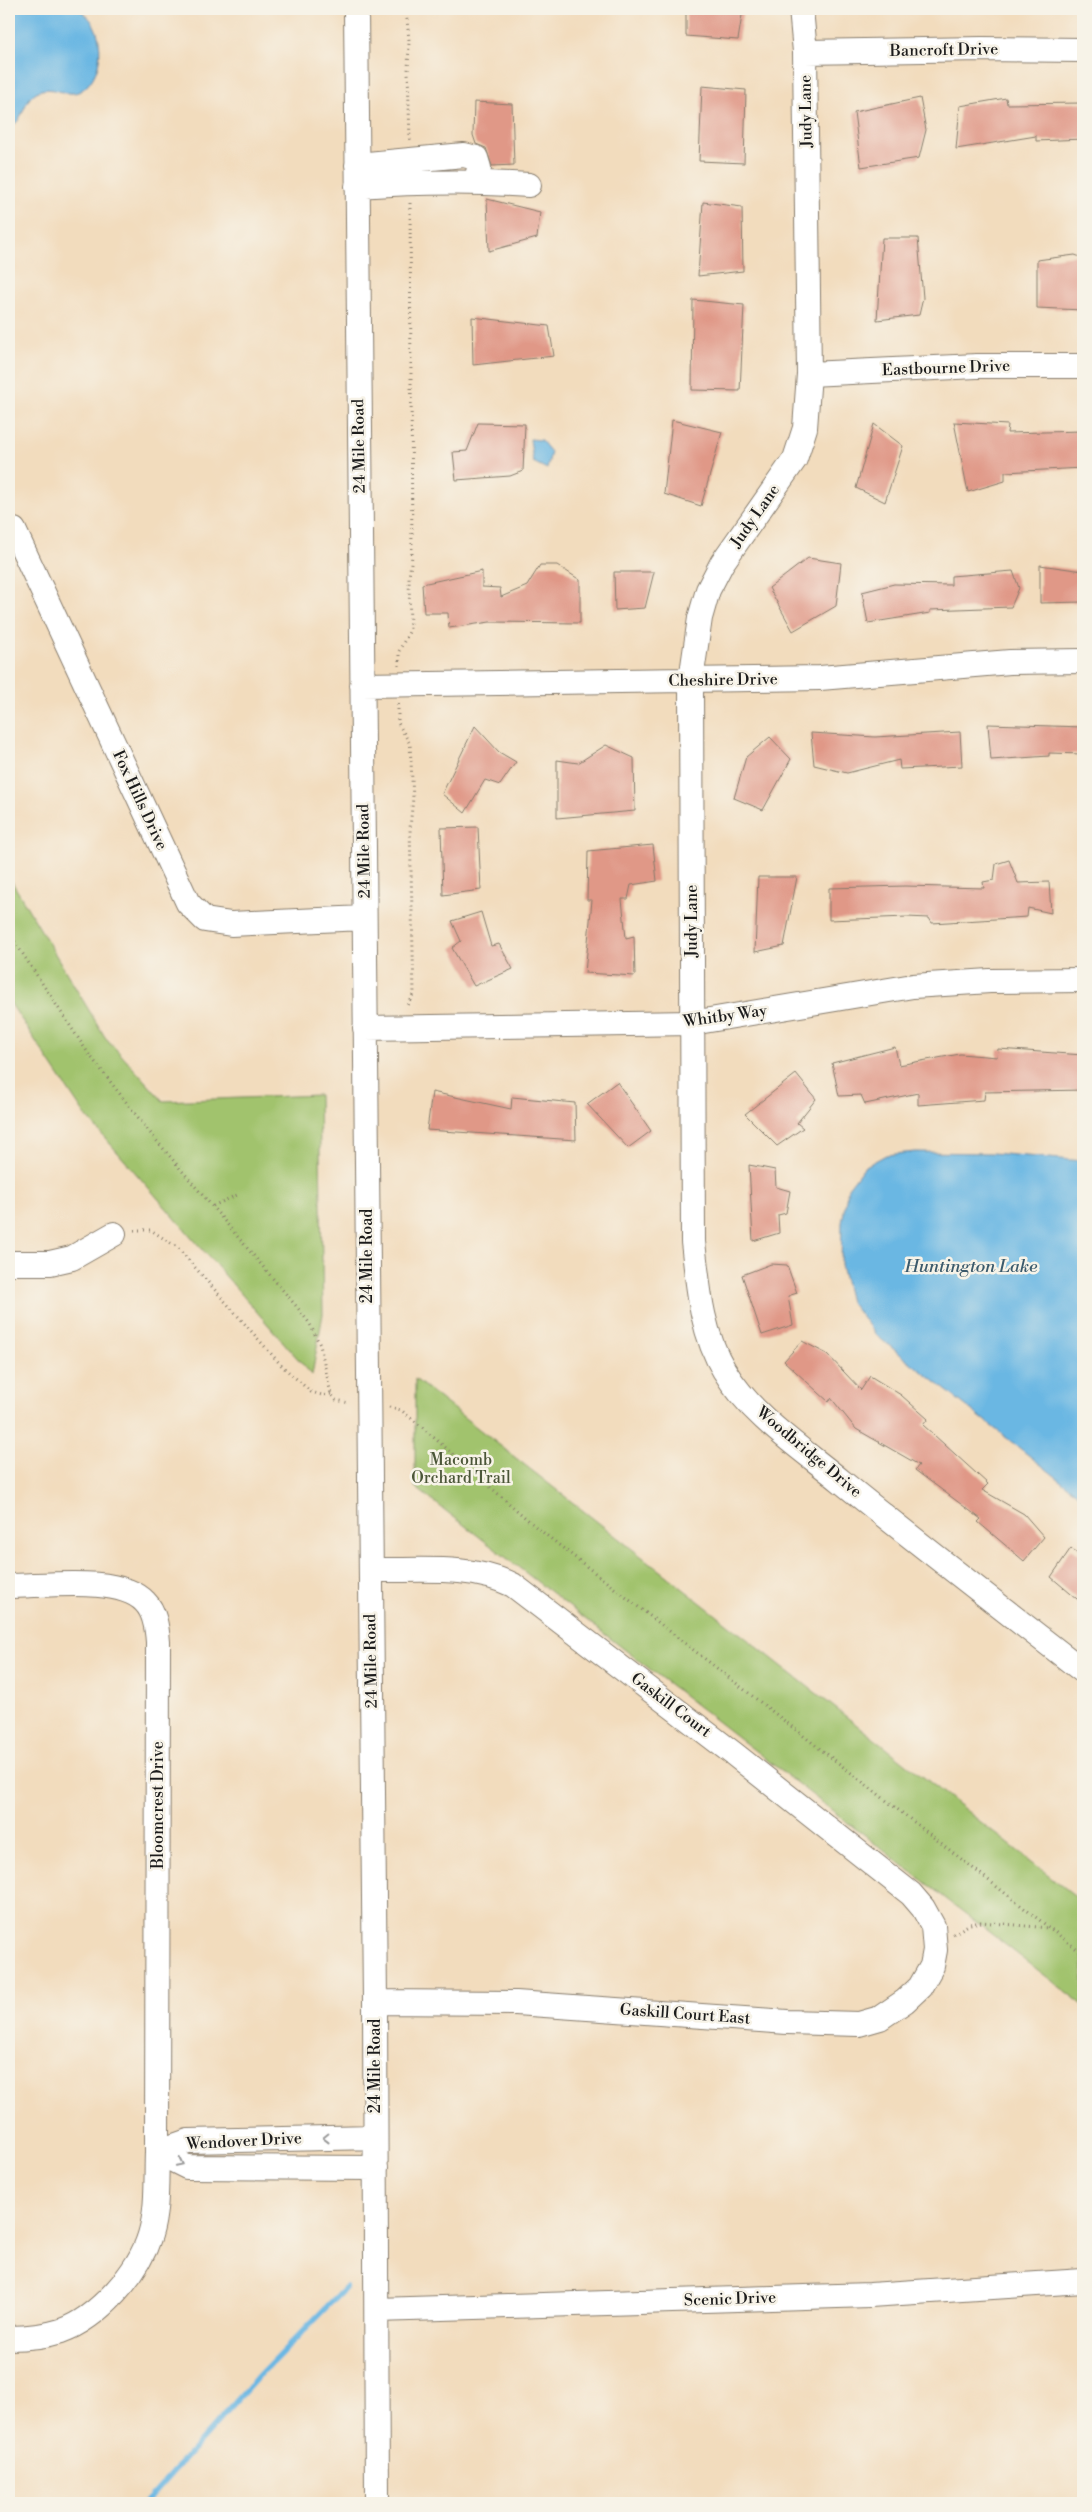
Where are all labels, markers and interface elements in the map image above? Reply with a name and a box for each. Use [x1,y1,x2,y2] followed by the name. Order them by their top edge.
[889,39,998,61] street label: Bancroft Drive
[795,75,817,148] street label: Judy Lane
[882,356,1010,380] street label: Eastbourne Drive
[348,398,370,494] street label: 24 Mile Road
[725,481,784,552] street label: Judy Lane
[668,669,778,691] street label: Cheshire Drive
[108,747,172,853] street label: Fox Hills Drive
[353,803,375,899] street label: 24 Mile Road
[682,885,702,958] street label: Judy Lane
[681,1000,768,1032] street label: Whitby Way
[357,1209,377,1303] street label: 24 Mile Road
[903,1255,1038,1278] water label: Huntington Lake
[751,1401,866,1502] street label: Woodbridge Drive
[411,1450,511,1488] park label: Macomb Orchard Trail
[360,1613,382,1709] street label: 24 Mile Road
[627,1668,715,1742] street label: Gaskill Court
[148,1741,168,1870] street label: Bloomcrest Drive
[619,1999,751,2029] street label: Gaskill Court East
[365,2019,385,2113] street label: 24 Mile Road
[185,2128,302,2154] street label: Wendover Drive
[322,2133,330,2143] one-way arrow
[175,2157,184,2167] one-way arrow
[684,2287,776,2311] street label: Scenic Drive

